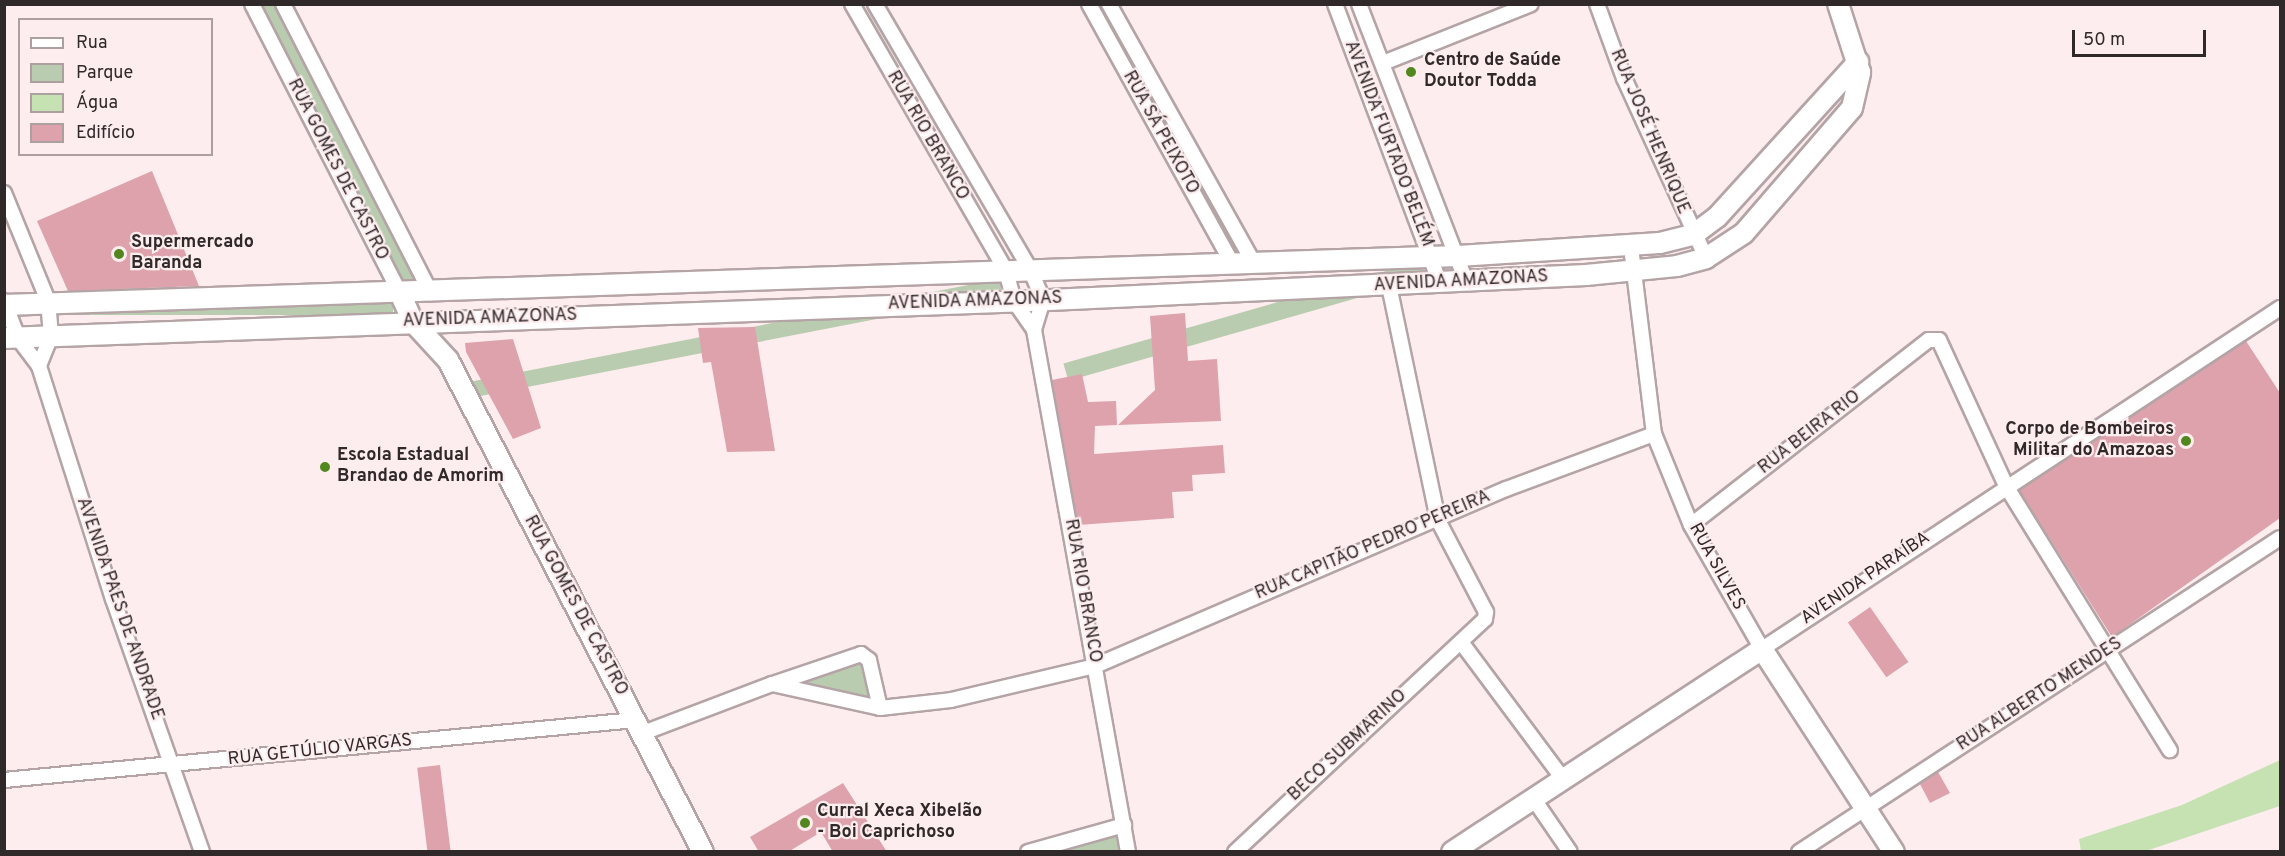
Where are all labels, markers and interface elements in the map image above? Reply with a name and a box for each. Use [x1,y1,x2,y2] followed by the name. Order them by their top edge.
[18,18,213,156] legend
[2075,18,2208,56] scale bar
[2083,29,2125,52] text: 50 m
[76,32,107,55] text: Rua
[1339,37,1437,251] street label: AVENIDA FURTADO BELÉM
[1604,46,1694,218] street label: RUA JOSÉ HENRIQUE
[1424,51,1561,94] place label: Centro de Saúde Doutor Todda
[76,62,133,85] text: Parque
[1402,63,1420,81] marker: Centro de Saúde Doutor Todda
[881,67,973,205] street label: RUA RIO BRANCO
[1117,67,1203,199] street label: RUA SÁ PEIXOTO
[282,75,392,265] street label: RUA GOMES DE CASTRO
[76,92,118,115] text: Água
[76,122,135,145] text: Edifício
[131,233,254,276] place label: Supermercado Baranda
[112,247,126,261] marker: Supermercado Baranda
[1372,267,1550,297] street label: AVENIDA AMAZONAS
[887,288,1063,316] street label: AVENIDA AMAZONAS
[402,305,578,333] street label: AVENIDA AMAZONAS
[1754,386,1866,480] street label: RUA BEIRA RIO
[2005,420,2174,462] place label: Corpo de Bombeiros Militar do Amazoas
[2179,434,2193,448] marker: Corpo de Bombeiros Militar do Amazoas
[337,446,505,488] place label: Escola Estadual Brandao de Amorim
[318,460,332,474] marker: Escola Estadual Brandao de Amorim
[1252,486,1494,606] street label: RUA CAPITÃO PEDRO PEREIRA
[70,494,168,724] street label: AVENIDA PAES DE ANDRADE
[518,512,632,700] street label: RUA GOMES DE CASTRO
[1059,517,1105,665] street label: RUA RIO BRANCO
[1683,519,1749,615] street label: RUA SILVES
[1797,528,1935,630] street label: AVENIDA PARAÍBA
[1953,633,2127,757] street label: RUA ALBERTO MENDES
[1284,685,1412,807] street label: BECO SUBMARINO
[226,730,414,772] street label: RUA GETÚLIO VARGAS
[817,802,982,844] place label: Curral Xeca Xibelão - Boi Caprichoso
[798,816,812,830] marker: Curral Xeca Xibelão - Boi Caprichoso

